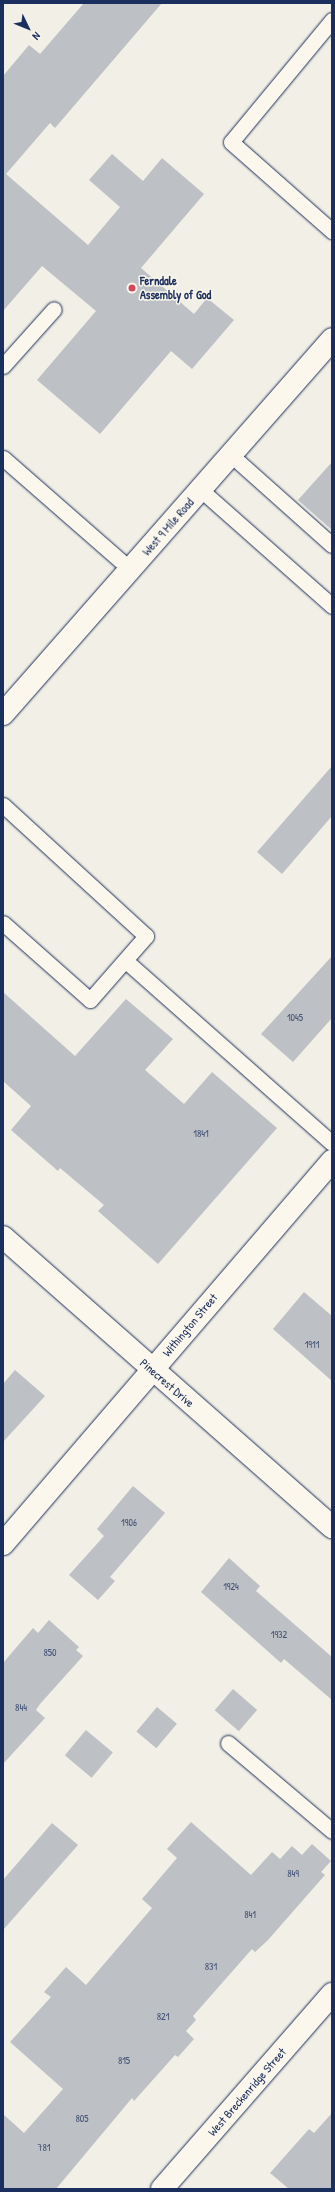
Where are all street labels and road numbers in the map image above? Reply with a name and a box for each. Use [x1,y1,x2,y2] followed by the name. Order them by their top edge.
[139,495,197,559] street label: West 9 Mile Road
[159,1291,221,1359] street label: Withington Street
[137,1356,197,1410] street label: Pinecrest Drive
[205,2045,289,2139] street label: West Breckenridge Street

